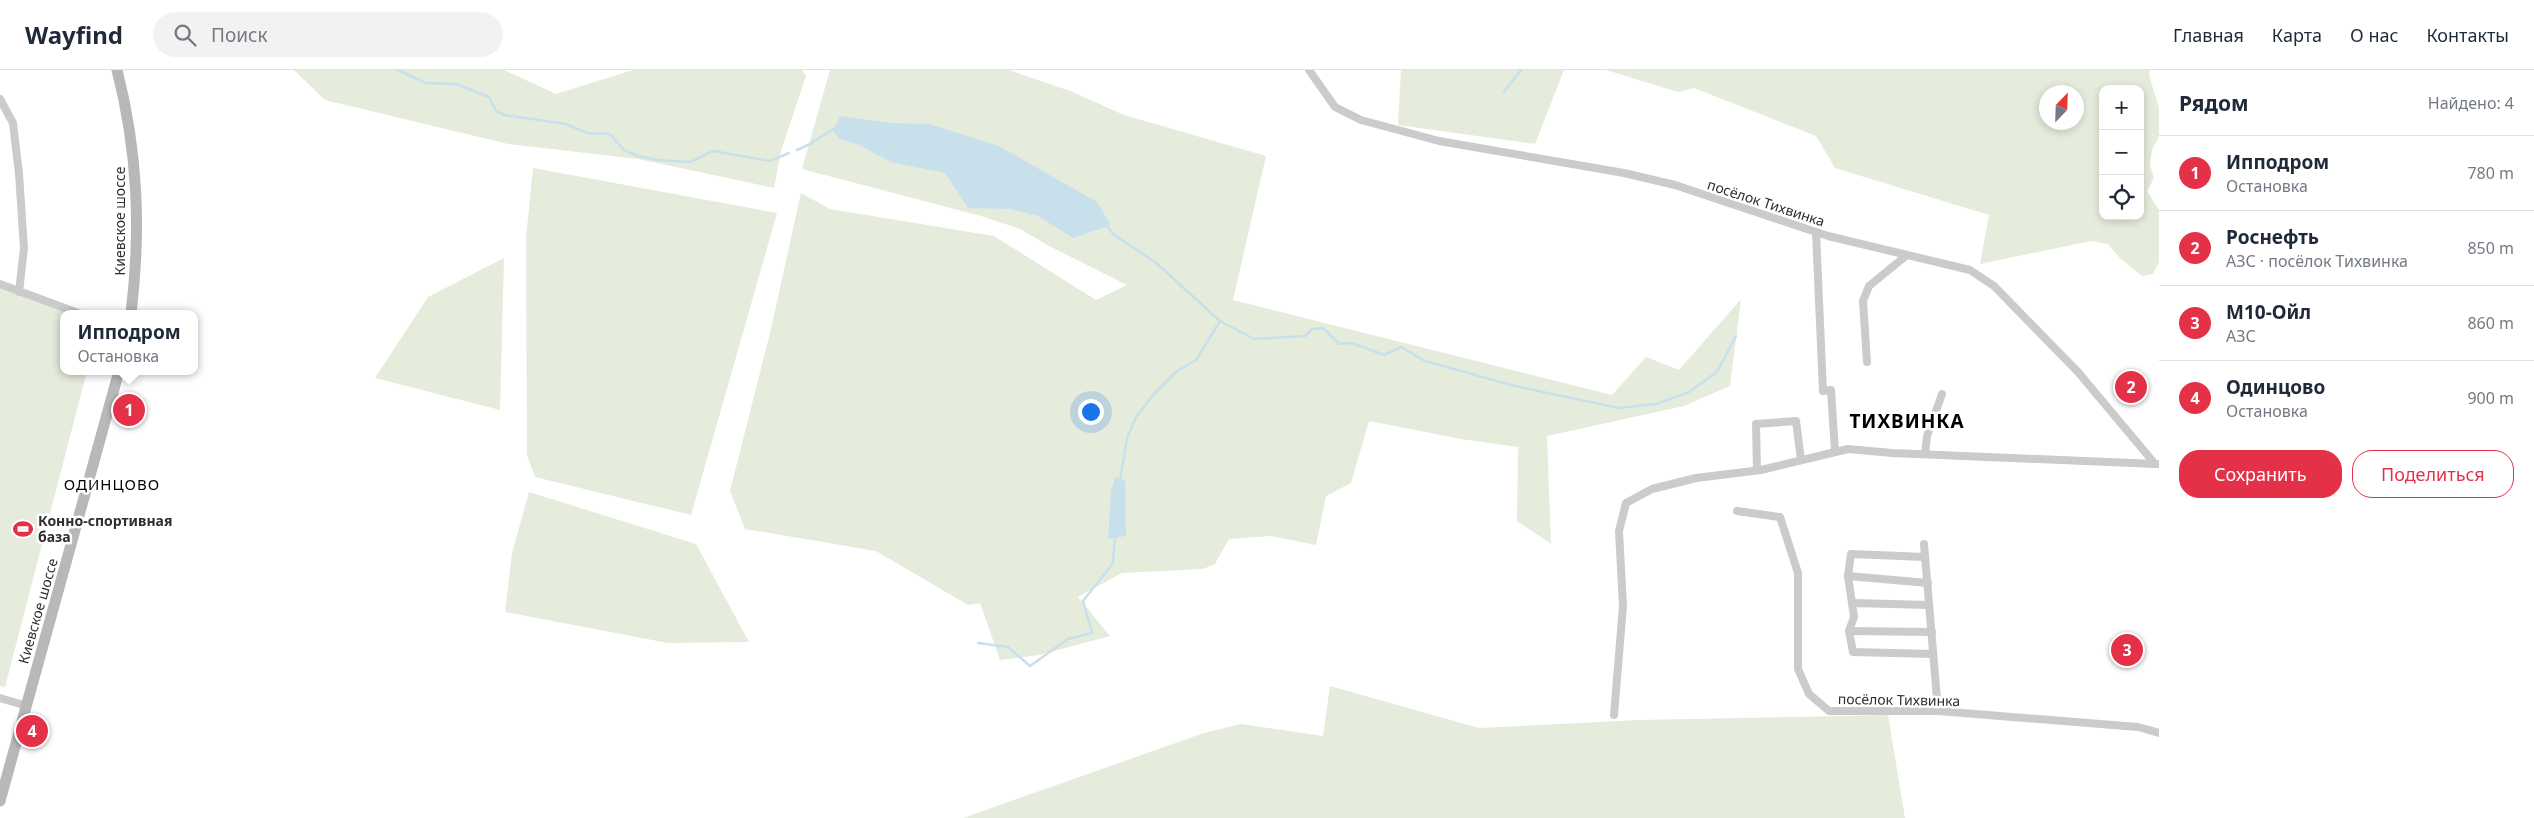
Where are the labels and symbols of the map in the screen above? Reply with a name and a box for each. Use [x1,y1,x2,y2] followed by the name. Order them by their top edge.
[2039,85,2084,130] north arrow
[110,166,129,275] street label: Киевское шоссе
[1705,175,1827,230] street label: посёлок Тихвинка
[2115,368,2147,406] pin: 2
[113,391,145,429] pin: 1
[1078,399,1104,425] your location
[1849,408,1965,434] district label: ТИХВИНКА
[64,474,160,494] district label: ОДИНЦОВО
[38,511,172,546] place label: Конно-спортивная база
[12,518,34,540] sports icon: Конно-спортивная база
[13,556,62,666] street label: Киевское шоссе
[2111,631,2143,669] pin: 3
[1838,689,1960,710] street label: посёлок Тихвинка
[16,712,48,750] pin: 4

